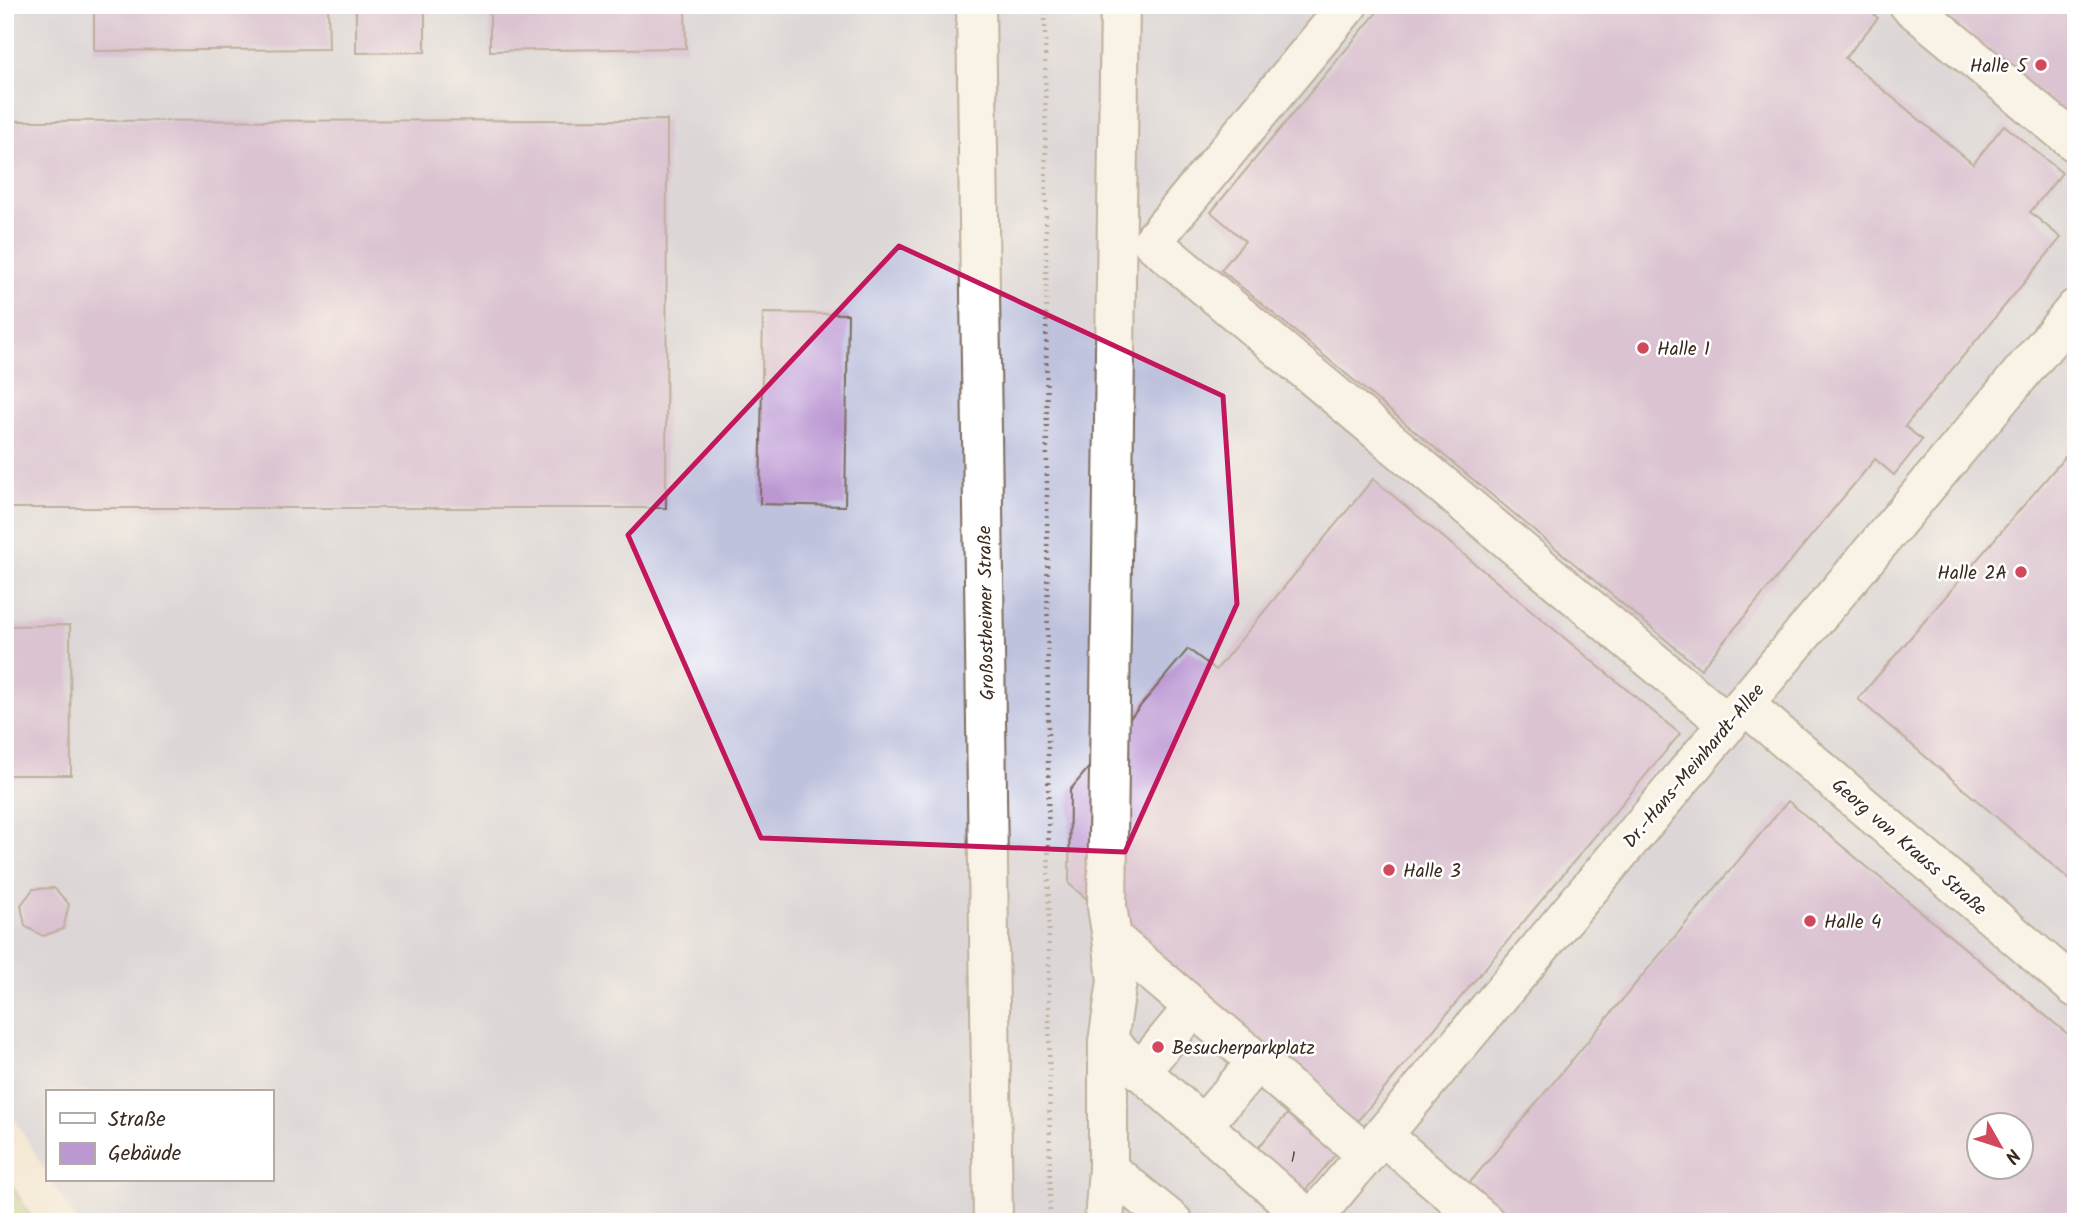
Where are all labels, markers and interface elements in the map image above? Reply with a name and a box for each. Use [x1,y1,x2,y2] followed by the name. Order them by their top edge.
[1970,52,2029,82] place label: Halle 5
[2033,57,2049,73] marker: Halle 5
[1657,335,1710,365] place label: Halle 1
[1635,340,1651,356] marker: Halle 1
[970,525,1004,701] street label: Großostheimer Straße
[1937,559,2007,589] place label: Halle 2A
[2013,564,2029,580] marker: Halle 2A
[1616,677,1773,855] street label: Dr.-Hans-Meinhardt-Allee
[1824,771,1993,924] street label: Georg von Krauss Straße
[1403,857,1461,887] place label: Halle 3
[1381,862,1397,878] marker: Halle 3
[1824,908,1882,938] place label: Halle 4
[1802,913,1818,929] marker: Halle 4
[1172,1034,1315,1064] place label: Besucherparkplatz
[1150,1039,1166,1055] marker: Besucherparkplatz
[46,1090,273,1182] legend
[108,1104,166,1137] text: Straße
[1966,1112,2036,1182] north arrow
[108,1138,182,1171] text: Gebäude
[1996,1141,2027,1170] text: N
[1290,1145,1296,1170] house number: 1

